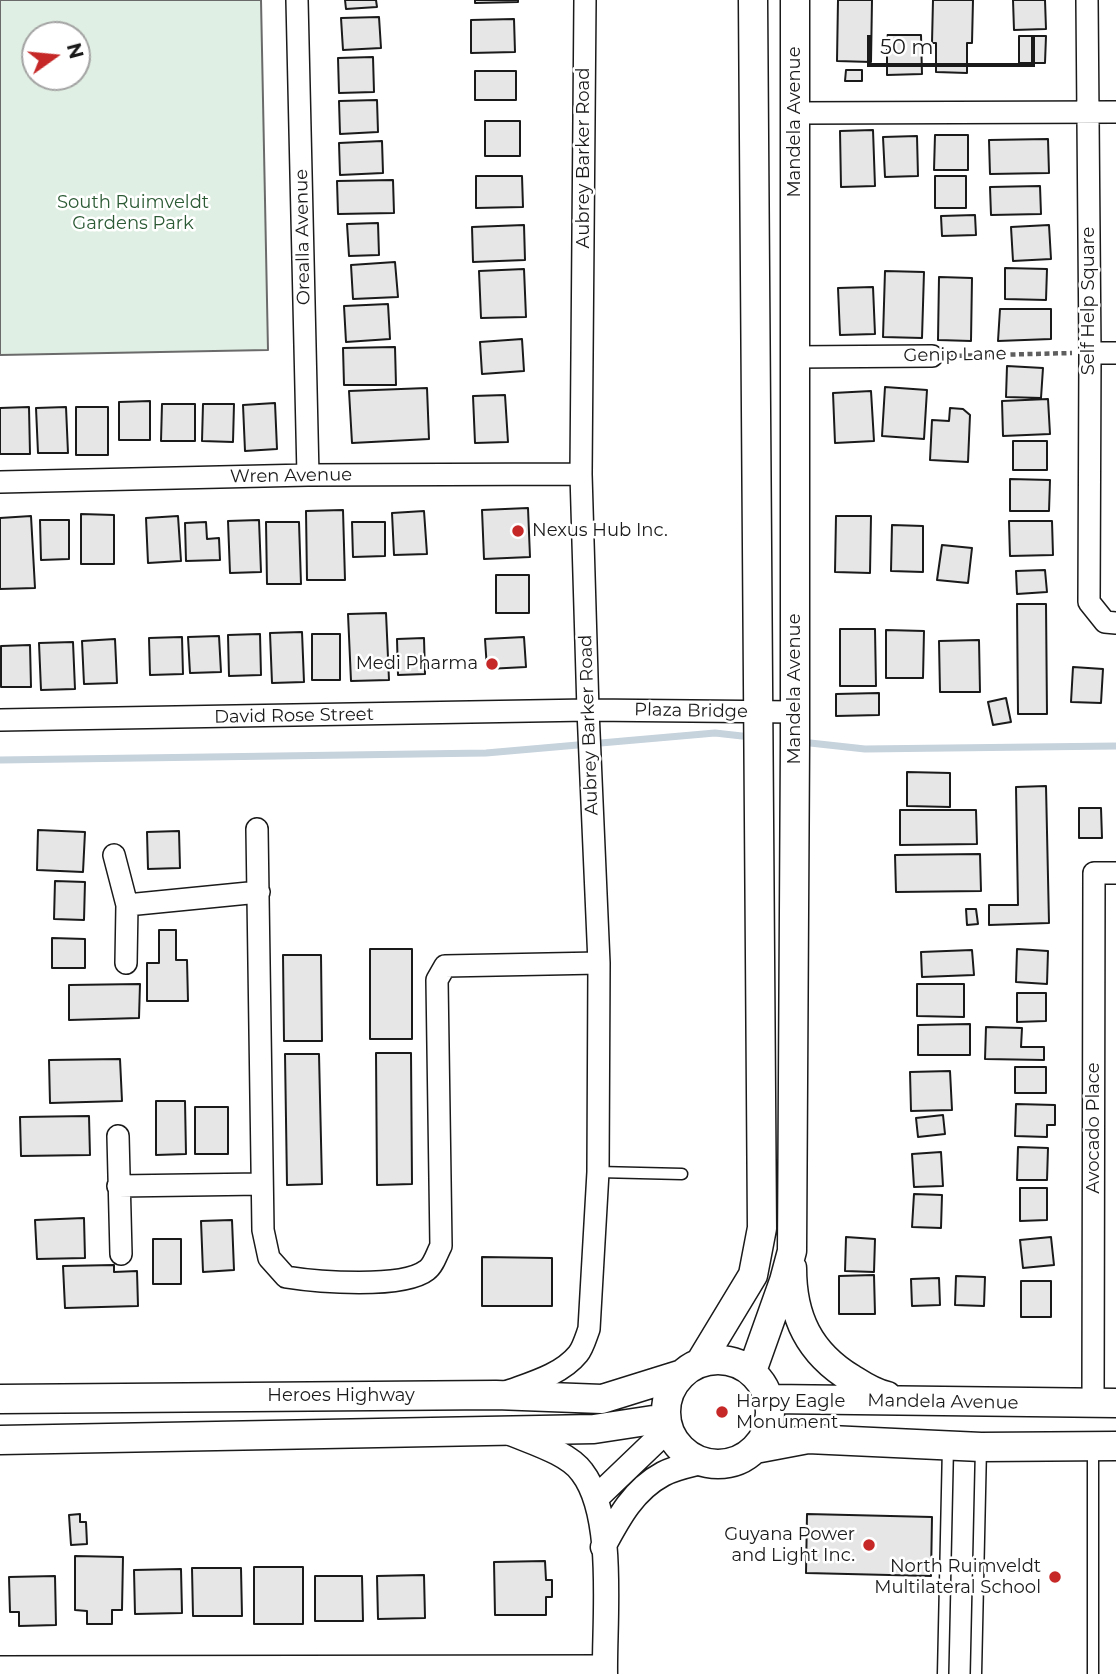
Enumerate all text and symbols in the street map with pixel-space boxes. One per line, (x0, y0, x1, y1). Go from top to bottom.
north arrow (21, 21, 91, 91)
scale bar (871, 21, 1039, 65)
text: 50 m (880, 34, 934, 59)
text: N (62, 41, 88, 61)
street label: Mandela Avenue (784, 46, 806, 198)
street label: Aubrey Barker Road (573, 68, 595, 248)
street label: Orealla Avenue (291, 169, 315, 305)
park label: South Ruimveldt Gardens Park (57, 192, 209, 234)
street label: Self Help Square (1078, 227, 1100, 375)
street label: Genip Lane (903, 343, 1007, 367)
street label: Wren Avenue (230, 464, 352, 488)
place label: Nexus Hub Inc. (532, 520, 668, 542)
marker: Nexus Hub Inc. (510, 523, 526, 539)
street label: Mandela Avenue (784, 613, 806, 765)
street label: Aubrey Barker Road (575, 634, 603, 816)
place label: Medi Pharma (356, 653, 478, 675)
marker: Medi Pharma (484, 656, 500, 672)
street label: Plaza Bridge (634, 699, 748, 723)
street label: David Rose Street (214, 704, 374, 728)
street label: Avocado Place (1083, 1062, 1105, 1194)
street label: Heroes Highway (267, 1385, 415, 1407)
street label: Mandela Avenue (867, 1390, 1019, 1414)
place label: Harpy Eagle Monument (736, 1391, 845, 1434)
marker: Harpy Eagle Monument (714, 1404, 730, 1420)
place label: Guyana Power and Light Inc. (724, 1524, 855, 1566)
marker: Guyana Power and Light Inc. (861, 1537, 877, 1553)
place label: North Ruimveldt Multilateral School (874, 1556, 1041, 1598)
marker: North Ruimveldt Multilateral School (1047, 1569, 1063, 1585)

